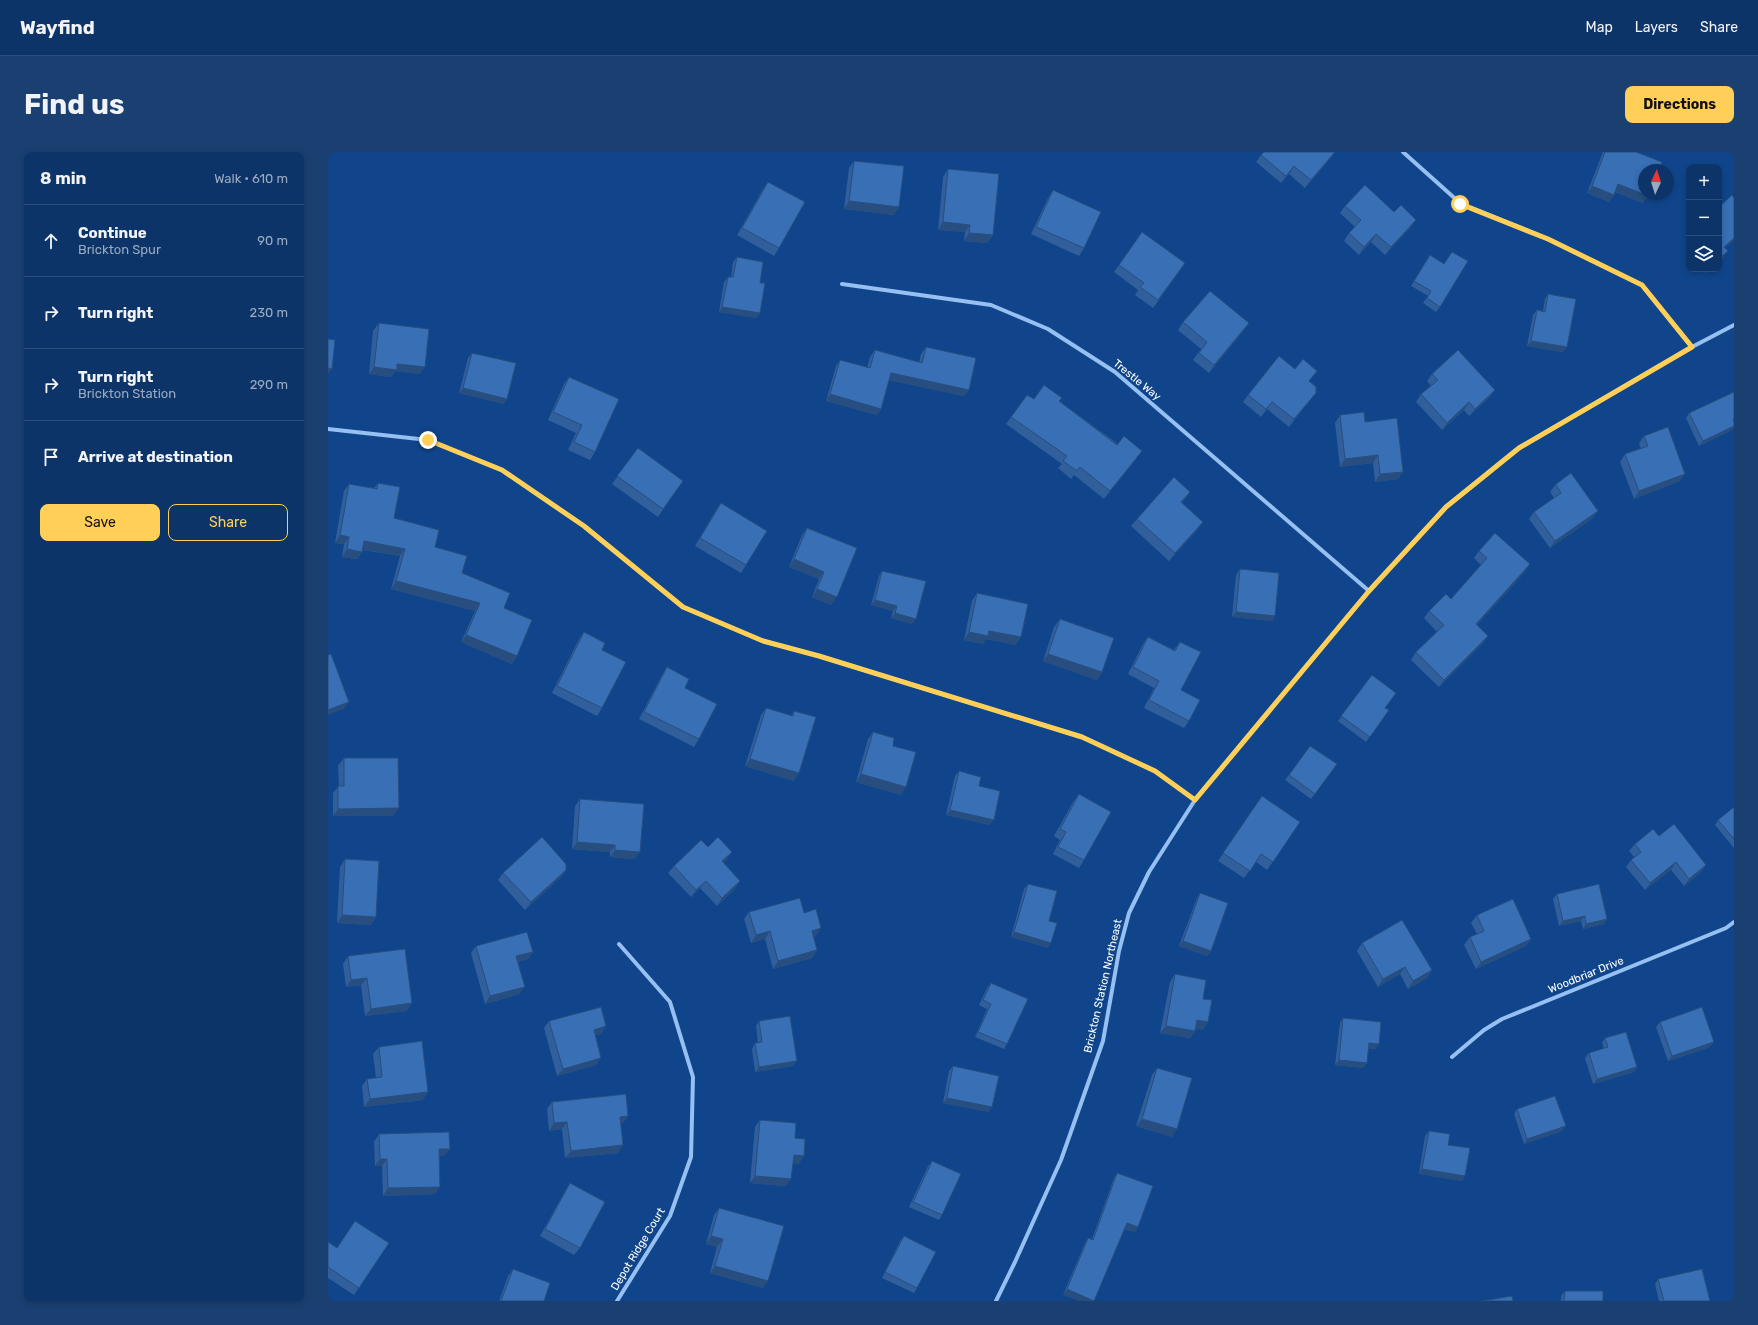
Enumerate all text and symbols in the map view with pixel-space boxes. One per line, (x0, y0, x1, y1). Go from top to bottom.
text: Wayfind (20, 16, 95, 39)
text: Map (1586, 19, 1613, 36)
text: Layers (1635, 19, 1678, 36)
text: Share (1700, 19, 1738, 36)
button: Directions (1625, 86, 1734, 123)
text: Find us (24, 88, 124, 121)
north arrow (1638, 164, 1674, 200)
map controls (1686, 164, 1722, 272)
button: + (1686, 164, 1722, 200)
text: 8 min (40, 168, 87, 188)
text: Walk · 610 m (214, 171, 288, 186)
route start (1451, 195, 1469, 213)
button: − (1686, 200, 1722, 236)
text: Continue (78, 224, 147, 242)
icon: ahead (40, 230, 62, 252)
text: 90 m (257, 233, 288, 248)
button: layers (1686, 236, 1722, 272)
text: Brickton Spur (78, 242, 161, 257)
icon: right (40, 302, 62, 324)
text: Turn right (78, 304, 153, 322)
text: 230 m (250, 305, 288, 320)
street label: Trestle Way (1111, 357, 1163, 403)
text: Turn right (78, 368, 153, 386)
icon: right (40, 374, 62, 396)
text: 290 m (250, 377, 288, 392)
text: Brickton Station (78, 386, 176, 401)
route end (419, 431, 437, 449)
icon: arrive (40, 446, 62, 468)
text: Arrive at destination (78, 448, 233, 466)
button: Save (40, 504, 160, 541)
button: Share (168, 504, 288, 541)
street label: Brickton Station Northeast (1081, 917, 1125, 1054)
street label: Woodbriar Drive (1546, 954, 1626, 996)
street label: Depot Ridge Court (608, 1205, 668, 1293)

